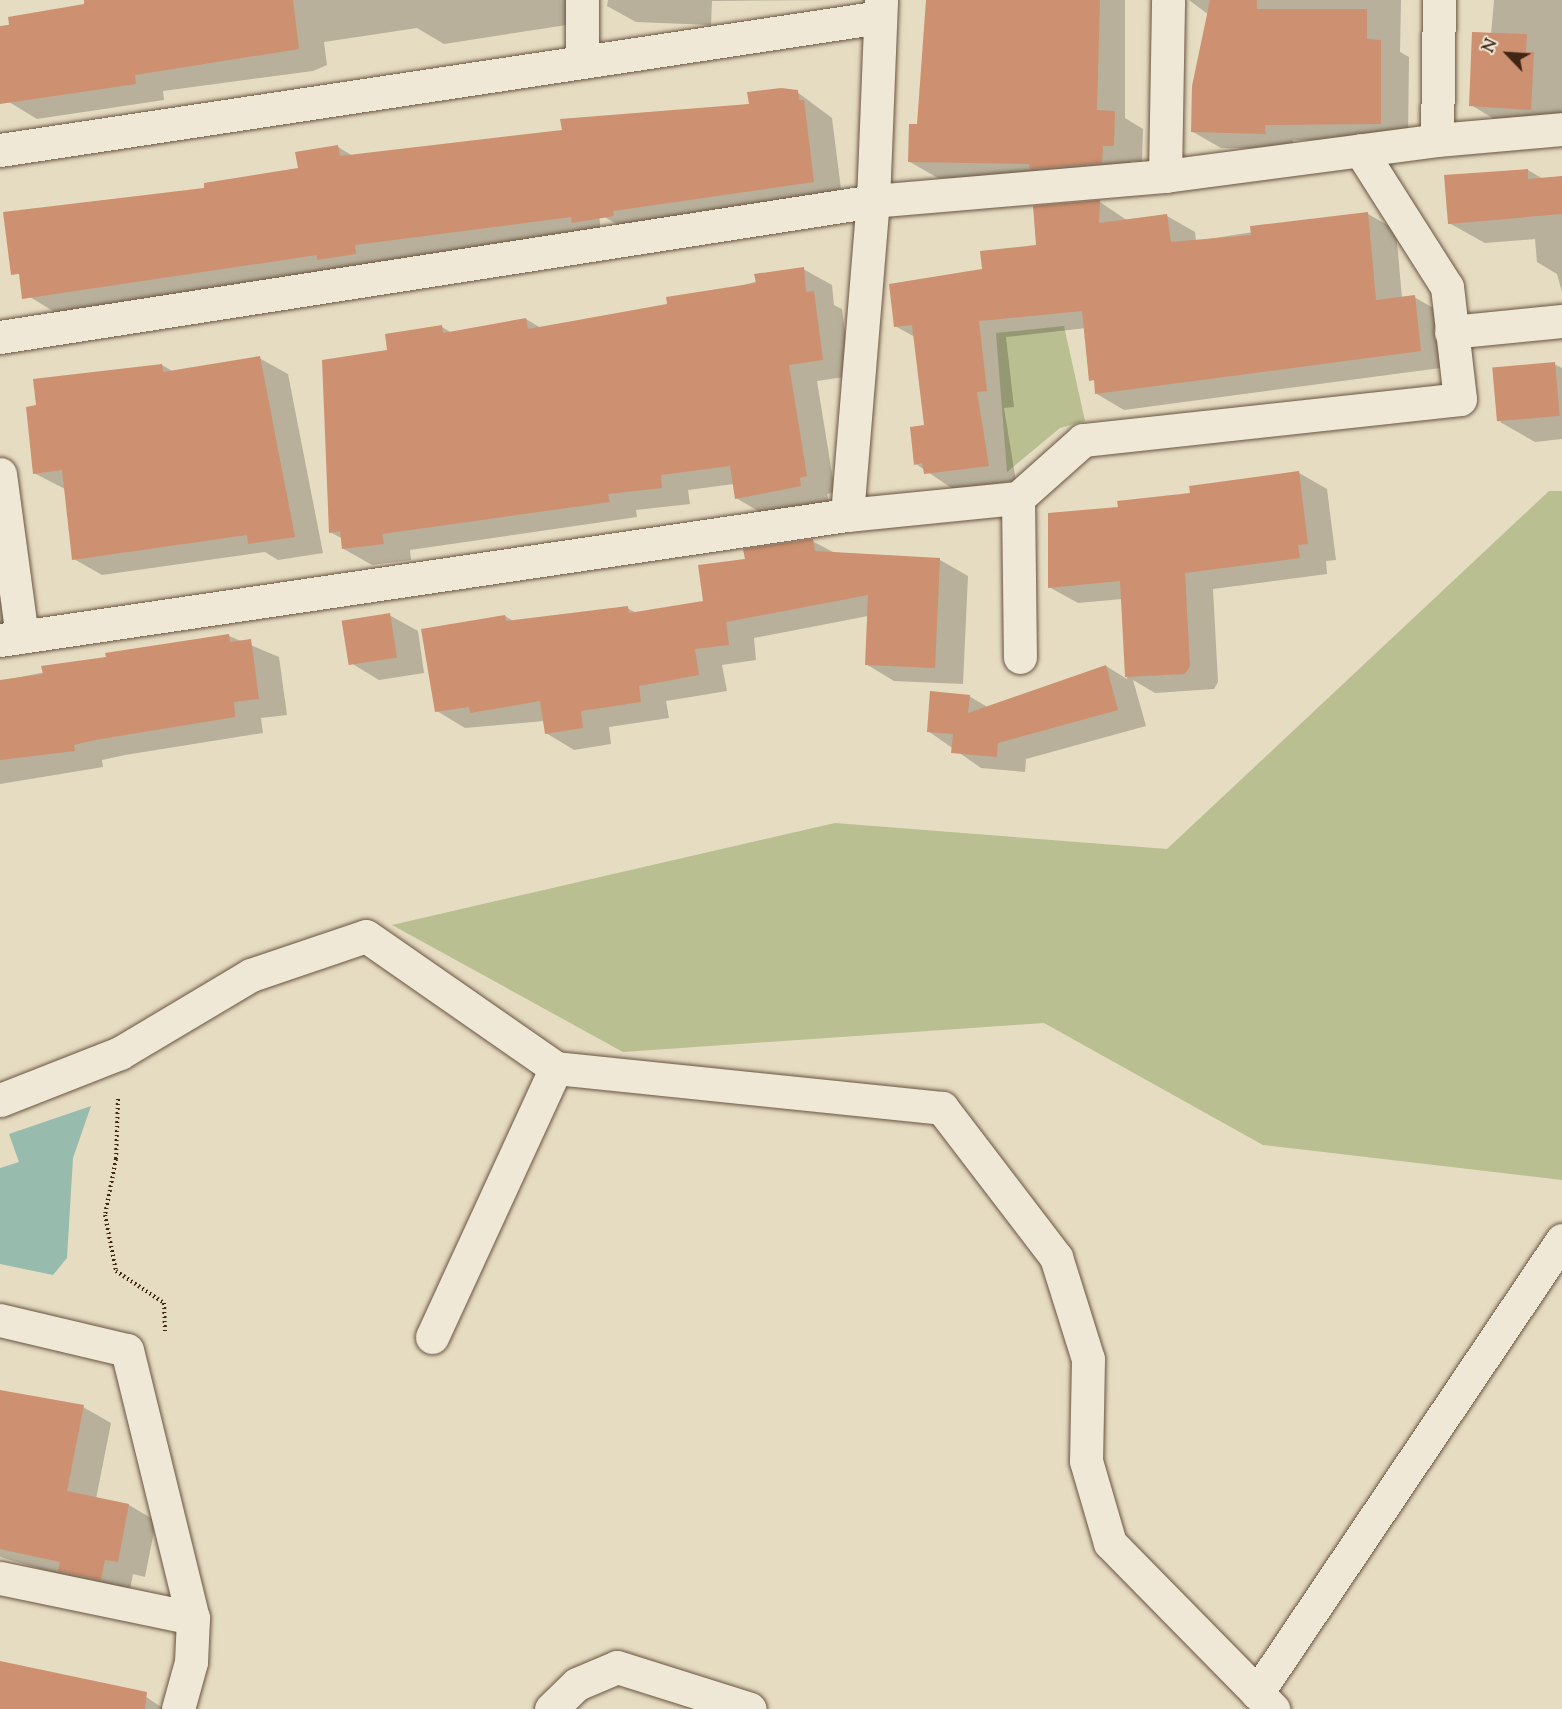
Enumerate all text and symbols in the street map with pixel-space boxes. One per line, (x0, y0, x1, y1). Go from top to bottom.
north arrow (1478, 24, 1538, 84)
text: N (1478, 36, 1504, 57)

